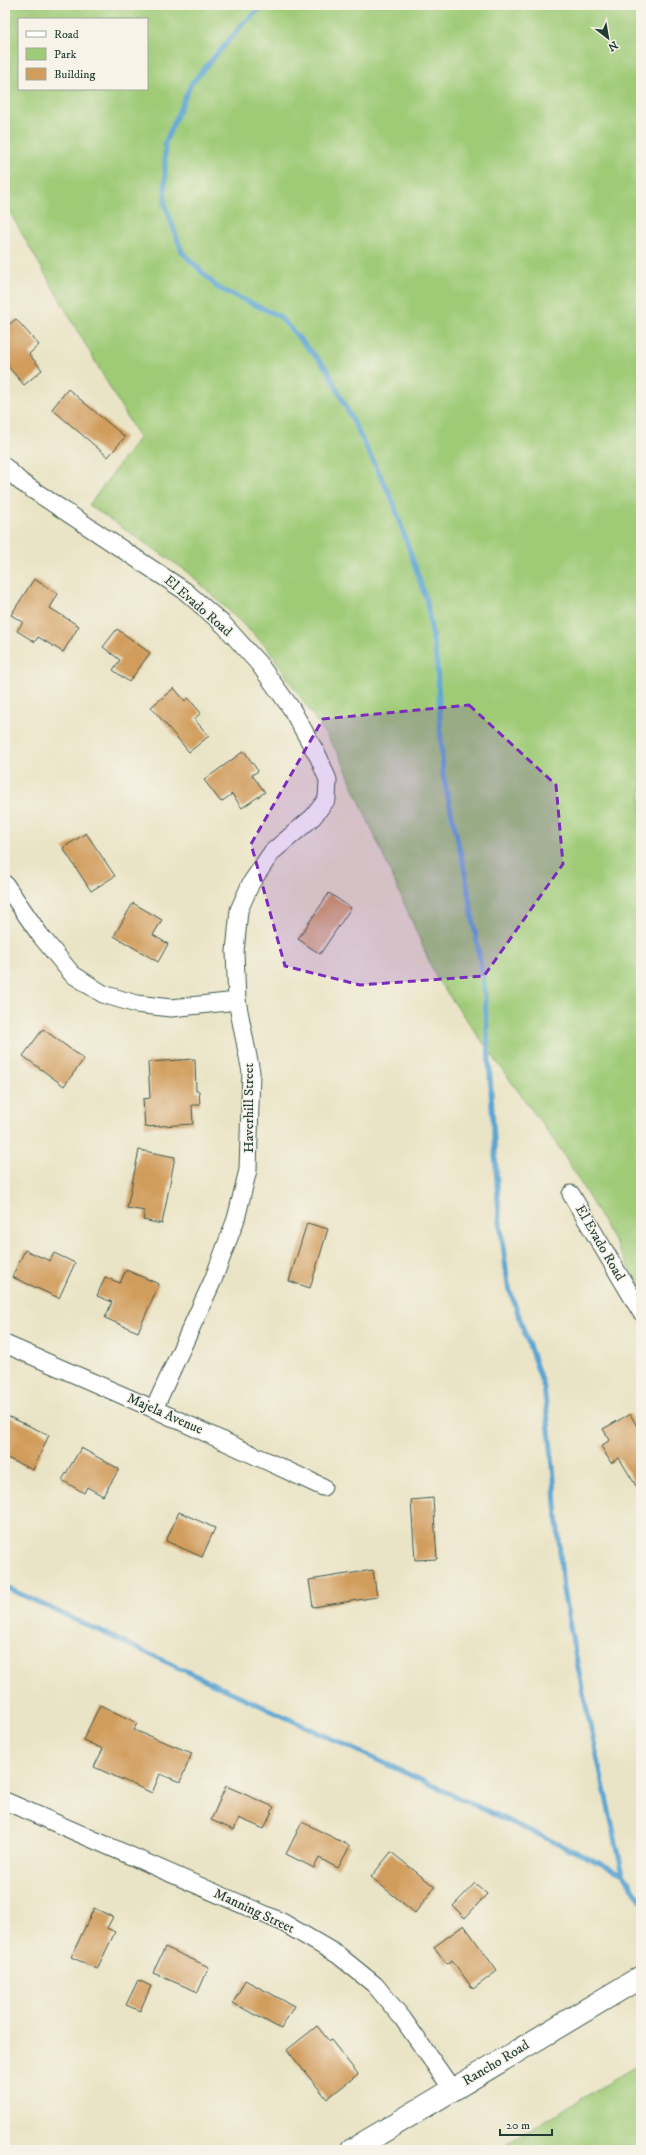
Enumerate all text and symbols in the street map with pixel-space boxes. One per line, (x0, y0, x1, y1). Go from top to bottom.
legend (18, 18, 148, 90)
north arrow (588, 18, 628, 58)
text: Road (54, 27, 79, 42)
text: N (605, 37, 620, 54)
text: Park (54, 47, 76, 62)
text: Building (54, 67, 95, 82)
street label: El Evado Road (160, 571, 236, 641)
street label: Haverhill Street (240, 1062, 258, 1153)
street label: El Evado Road (571, 1202, 629, 1284)
street label: Majela Avenue (124, 1389, 206, 1439)
street label: Manning Street (211, 1884, 298, 1938)
street label: Rancho Road (459, 2036, 533, 2090)
scale bar (500, 2111, 552, 2137)
text: 20 m (506, 2118, 530, 2133)

